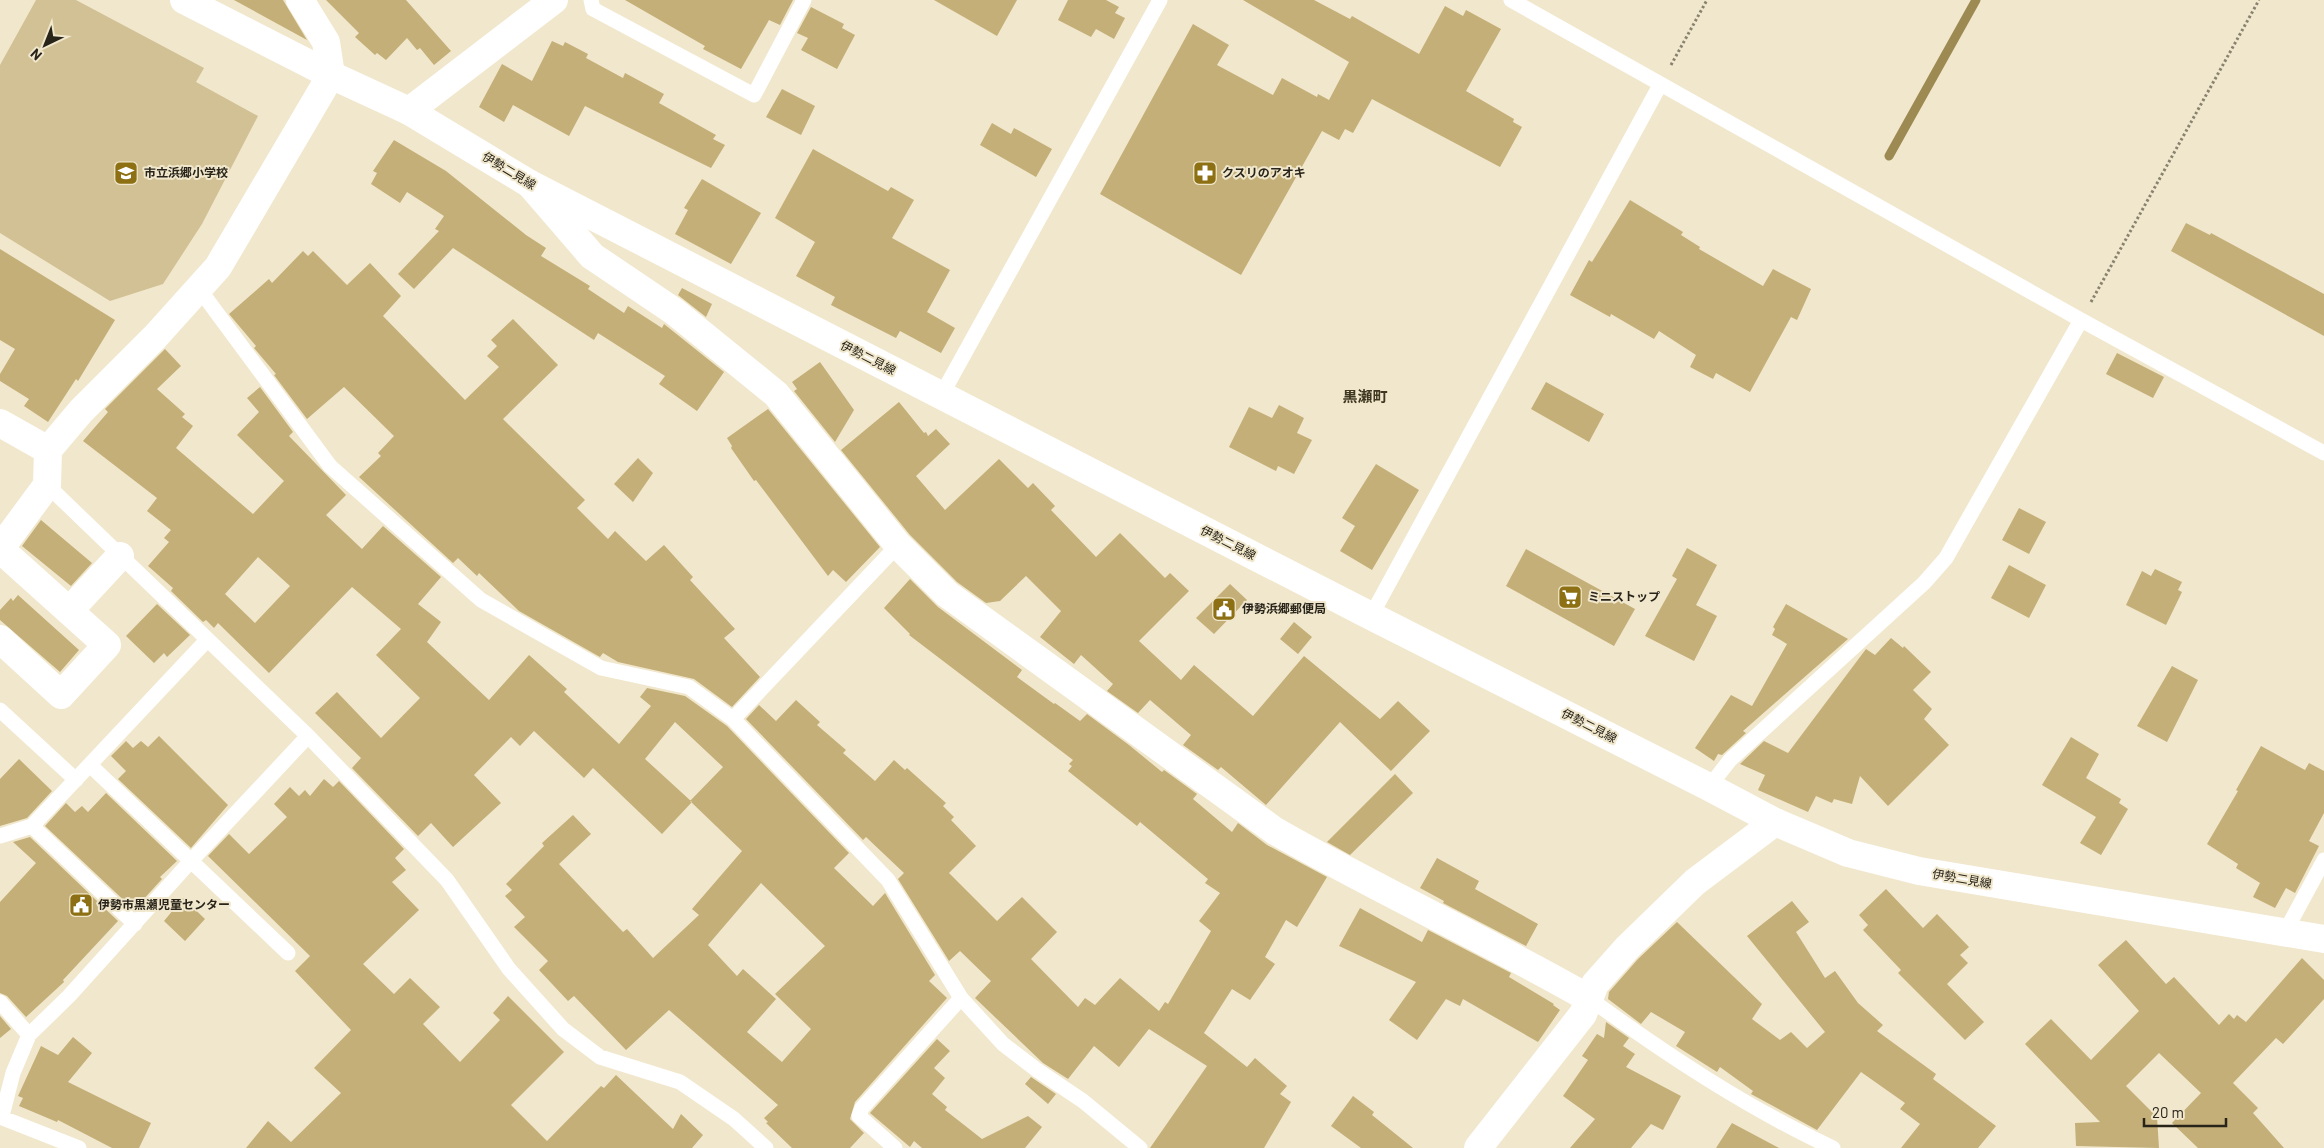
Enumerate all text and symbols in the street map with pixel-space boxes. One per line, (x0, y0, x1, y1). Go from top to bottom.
north arrow (20, 20, 70, 70)
text: N (27, 45, 45, 64)
street label: 伊勢二見線 (480, 149, 539, 192)
school or university icon: 市立浜郷小学校 (113, 160, 139, 186)
pharmacy icon: クスリのアオキ (1192, 160, 1218, 186)
place label: 市立浜郷小学校 (144, 165, 228, 179)
place label: クスリのアオキ (1222, 165, 1306, 179)
street label: 伊勢二見線 (839, 337, 898, 377)
district label: 黒瀬町 (1342, 387, 1388, 405)
street label: 伊勢二見線 (1199, 522, 1258, 562)
supermarket icon: ミニストップ (1557, 584, 1583, 610)
place label: ミニストップ (1588, 589, 1660, 603)
public building icon: 伊勢浜郷郵便局 (1211, 596, 1237, 622)
place label: 伊勢浜郷郵便局 (1242, 601, 1326, 615)
street label: 伊勢二見線 (1560, 705, 1619, 745)
street label: 伊勢二見線 (1931, 866, 1993, 890)
public building icon: 伊勢市黒瀬児童センター (68, 892, 94, 918)
place label: 伊勢市黒瀬児童センター (98, 897, 230, 911)
scale bar (2144, 1096, 2226, 1128)
text: 20 m (2152, 1103, 2184, 1121)

